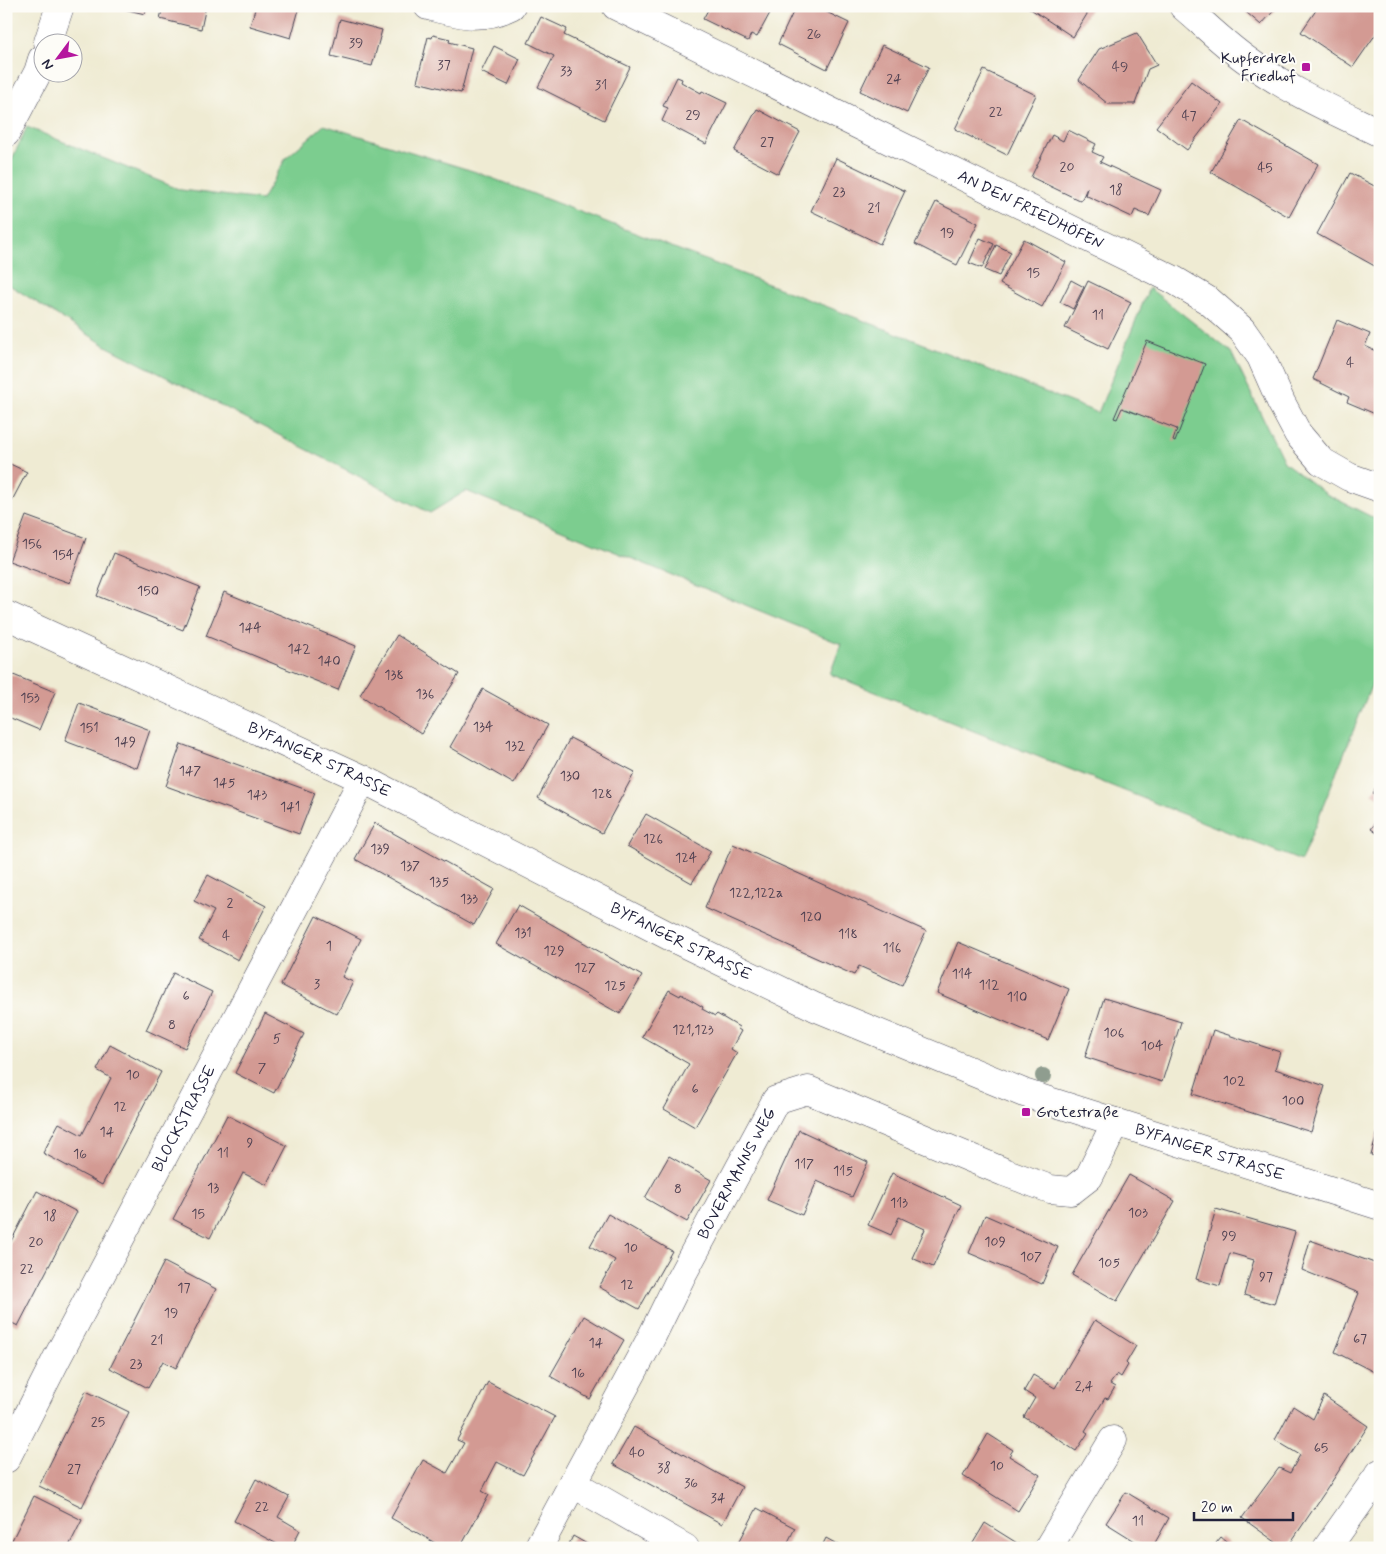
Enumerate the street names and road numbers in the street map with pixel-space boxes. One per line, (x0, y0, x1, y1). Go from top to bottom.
street label: AN DEN FRIEDHÖFEN (954, 165, 1107, 254)
street label: BYFANGER STRASSE (244, 717, 394, 802)
street label: BYFANGER STRASSE (607, 897, 755, 985)
street label: BLOCKSTRASSE (147, 1061, 220, 1176)
street label: BOVERMANNS WEG (693, 1104, 780, 1243)
street label: BYFANGER STRASSE (1132, 1118, 1287, 1185)

